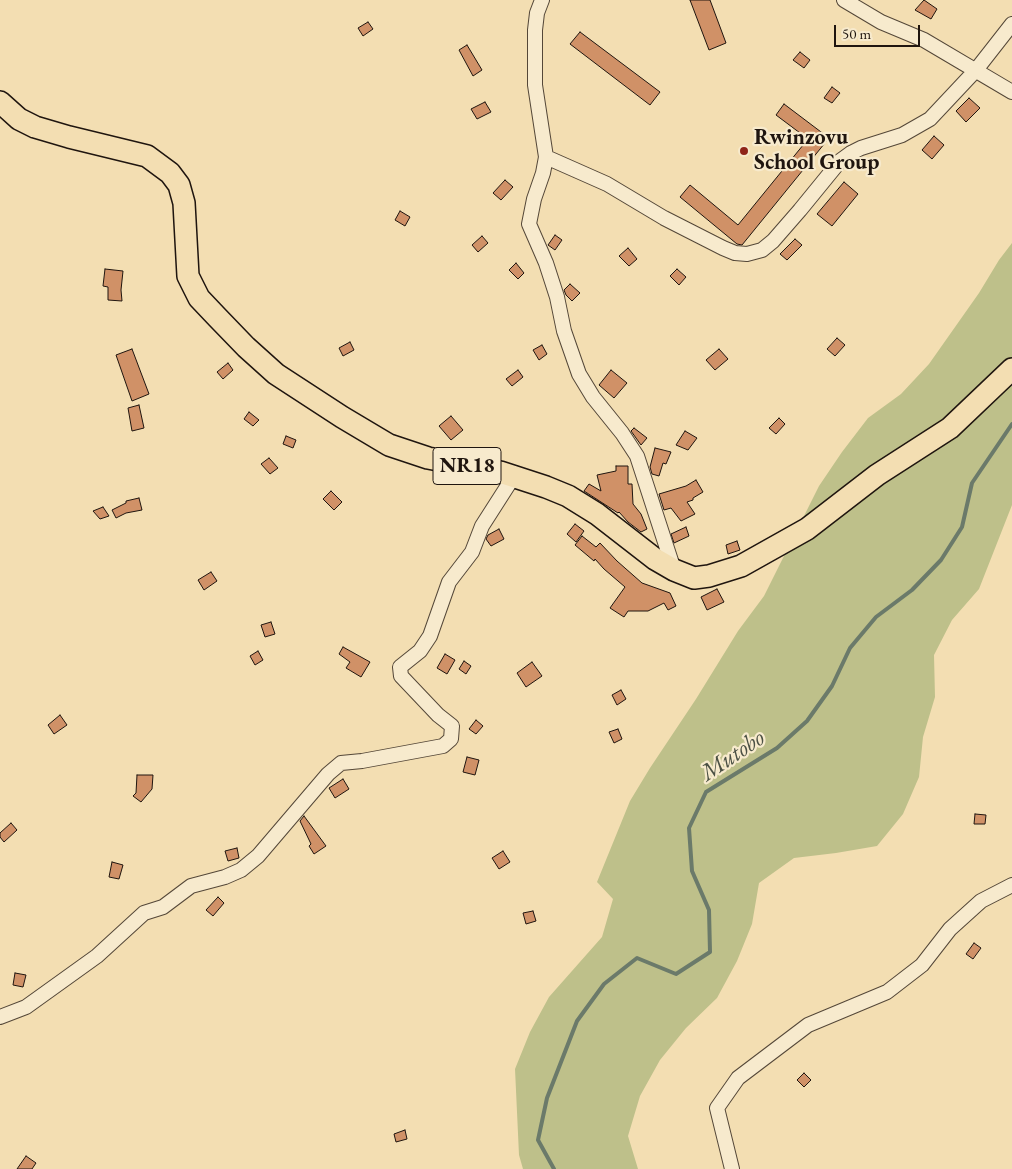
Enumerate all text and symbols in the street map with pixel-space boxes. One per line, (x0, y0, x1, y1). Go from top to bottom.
scale bar (837, 15, 923, 47)
text: 50 m (842, 24, 871, 43)
place label: Rwinzovu School Group (754, 125, 879, 176)
marker: Rwinzovu School Group (738, 145, 750, 157)
road number: NR18 (433, 448, 501, 484)
water label: Mutobo (695, 724, 771, 788)

